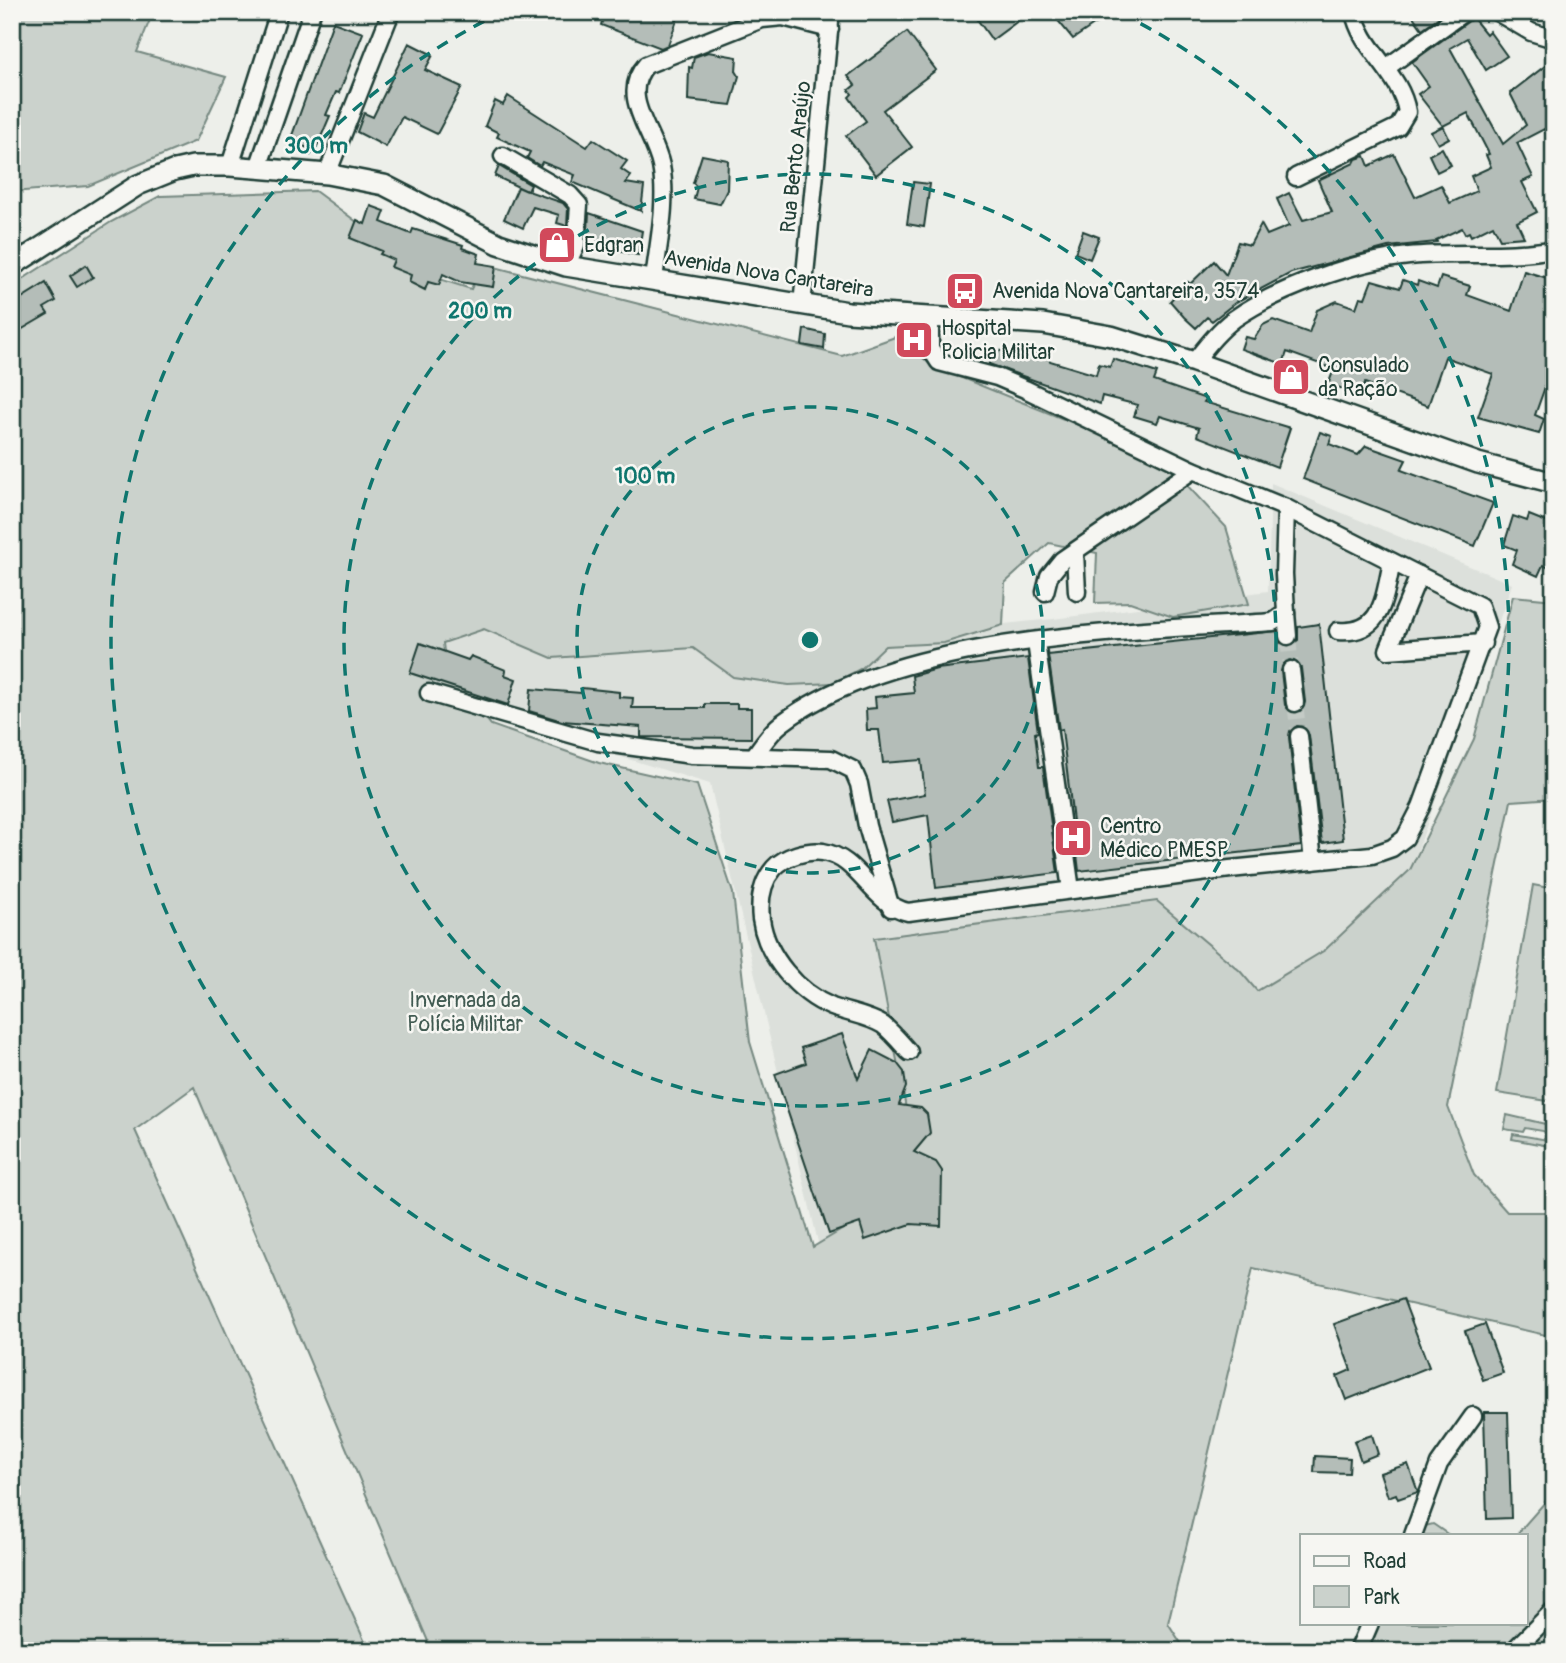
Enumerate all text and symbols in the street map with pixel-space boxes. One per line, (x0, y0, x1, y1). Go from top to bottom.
street label: Rua Bento Araújo (775, 80, 817, 234)
text: 300 m (284, 133, 348, 160)
shop icon: Edgran (536, 224, 578, 266)
place label: Edgran (584, 232, 644, 259)
street label: Avenida Nova Cantareira (662, 244, 876, 304)
bus stop icon: Avenida Nova Cantareira, 3574 (944, 270, 986, 312)
place label: Avenida Nova Cantareira, 3574 (992, 278, 1260, 305)
text: 200 m (448, 298, 512, 325)
place label: Hospital Policia Militar (941, 315, 1055, 366)
hospital icon: Hospital Policia Militar (893, 319, 935, 361)
place label: Consulado da Ração (1318, 352, 1409, 403)
shop icon: Consulado da Ração (1270, 356, 1312, 398)
text: 100 m (615, 463, 675, 490)
centre of rings (798, 628, 822, 652)
place label: Centro Médico PMESP (1100, 813, 1228, 864)
hospital icon: Centro Médico PMESP (1052, 817, 1094, 859)
park label: Invernada da Polícia Militar (407, 987, 523, 1038)
legend (1300, 1534, 1528, 1624)
text: Road (1363, 1548, 1407, 1575)
text: Park (1363, 1584, 1400, 1611)

